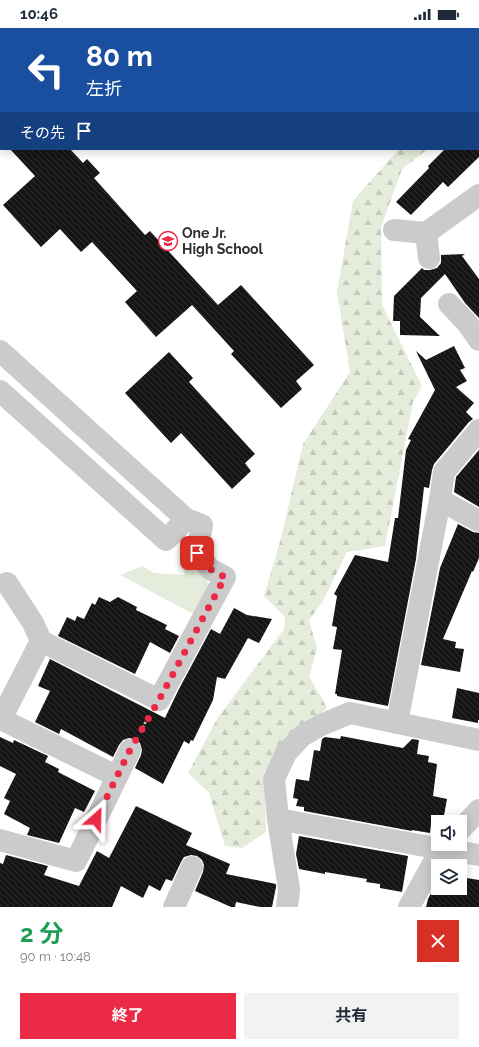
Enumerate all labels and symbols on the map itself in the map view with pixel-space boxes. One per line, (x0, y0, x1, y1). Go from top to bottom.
place label: One Jr. High School (182, 225, 264, 257)
school or university icon: One Jr. High School (157, 230, 179, 252)
pin (180, 536, 214, 570)
position arrow (75, 798, 117, 840)

